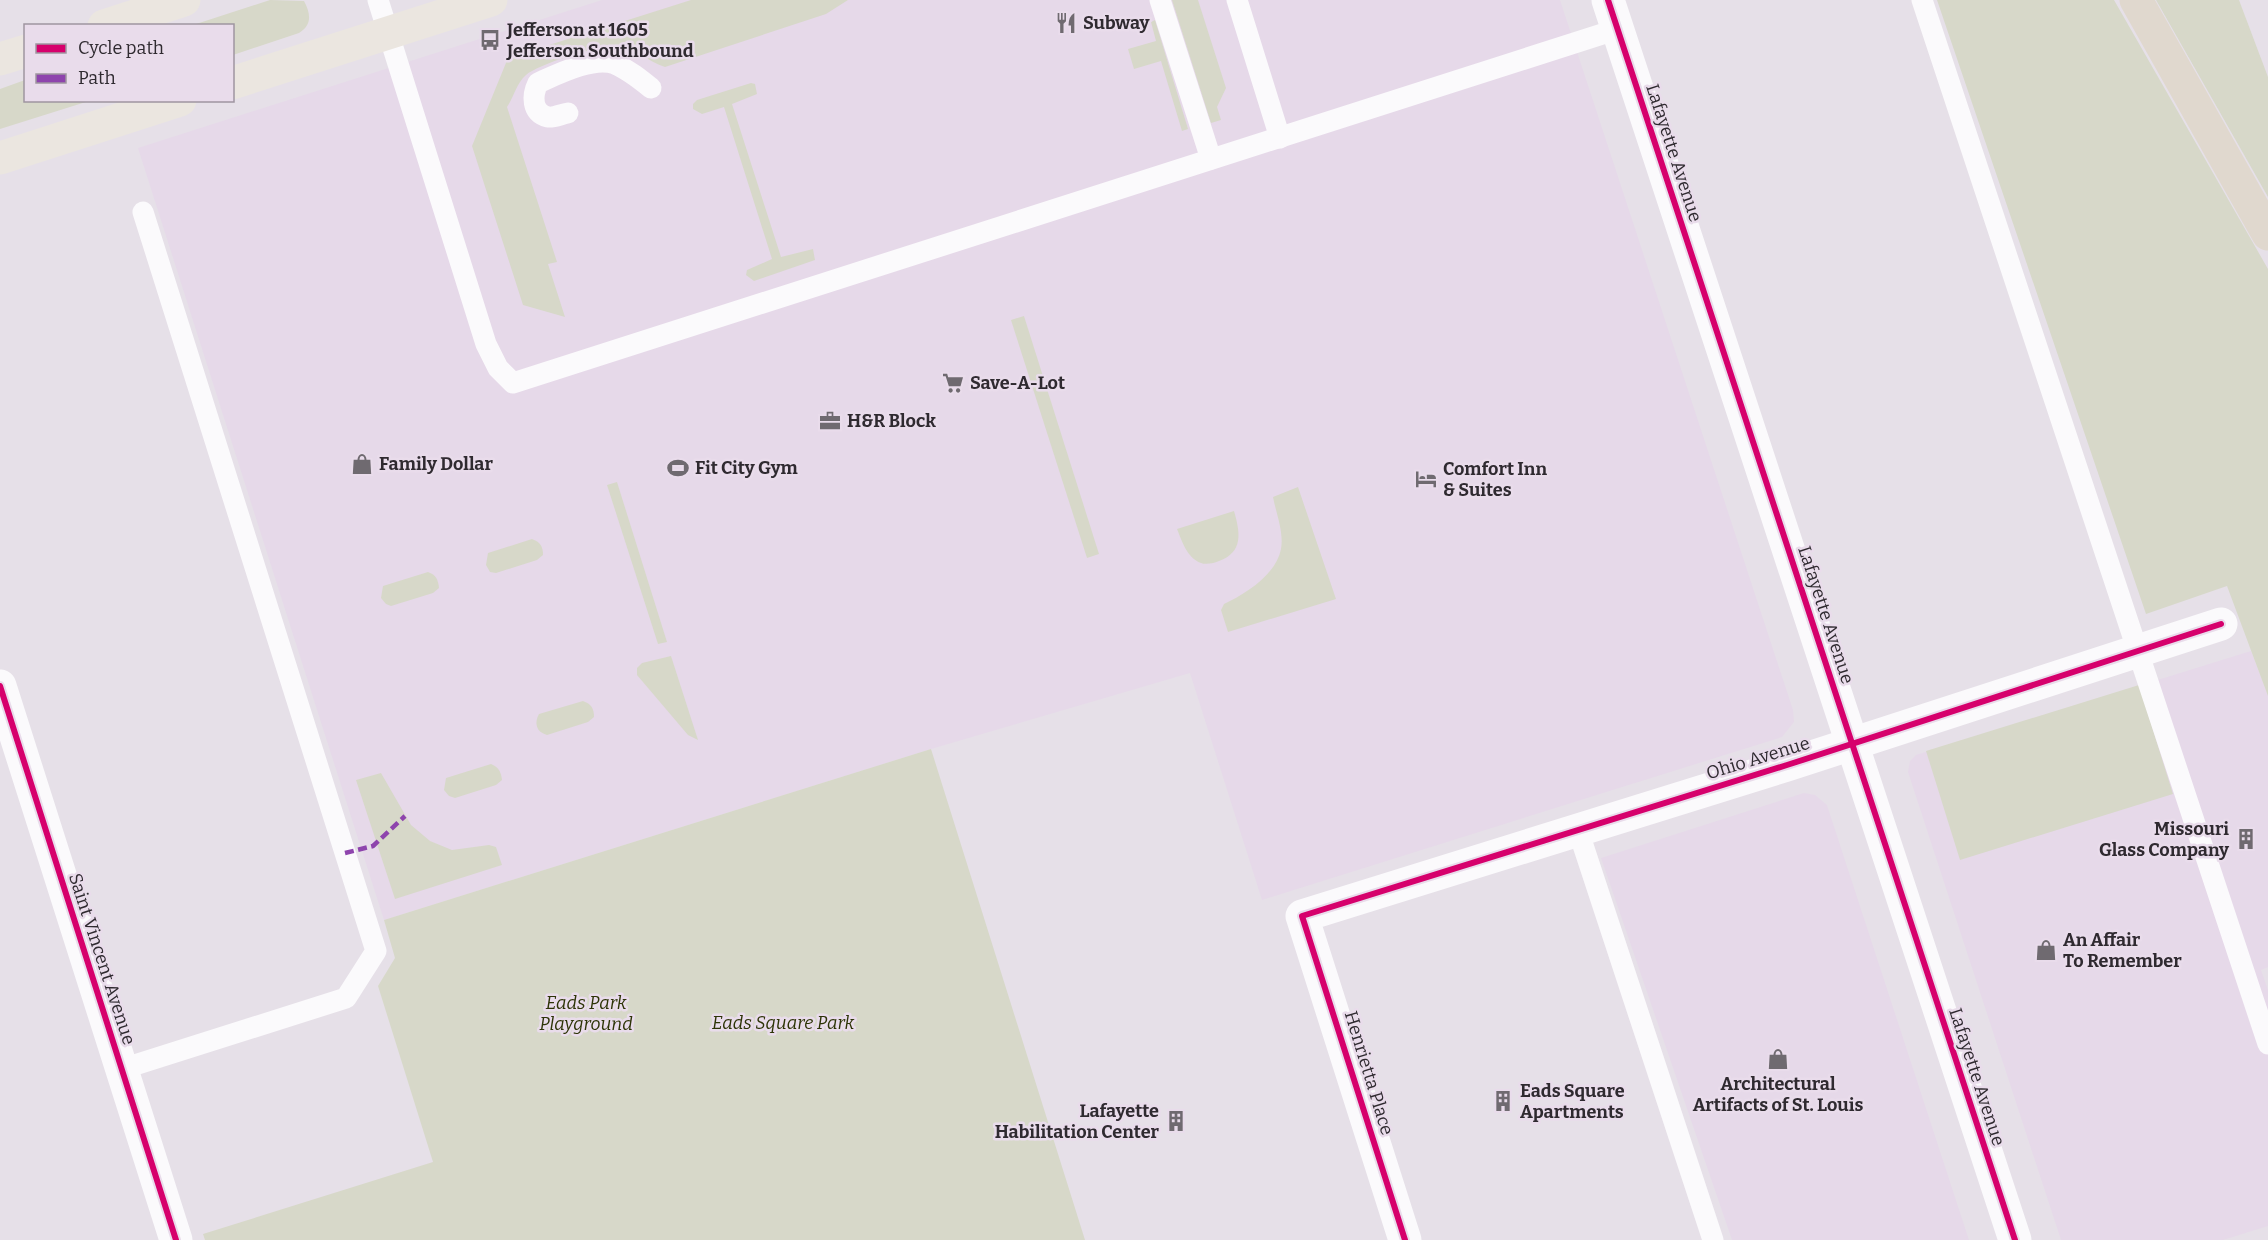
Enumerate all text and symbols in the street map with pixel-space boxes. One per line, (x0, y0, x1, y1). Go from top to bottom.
restaurant icon: Subway (1054, 11, 1078, 35)
place label: Subway (1083, 12, 1151, 34)
place label: Jefferson at 1605 Jefferson Southbound (506, 19, 694, 62)
legend (24, 24, 234, 102)
bus stop icon: Jefferson at 1605 Jefferson Southbound (478, 28, 502, 52)
text: Cycle path (78, 37, 164, 59)
text: Path (78, 67, 116, 89)
street label: Lafayette Avenue (1641, 81, 1707, 225)
supermarket icon: Save-A-Lot (941, 371, 965, 395)
place label: Save-A-Lot (970, 372, 1065, 394)
office icon: H&R Block (818, 409, 842, 433)
place label: H&R Block (847, 410, 936, 432)
shop icon: Family Dollar (350, 452, 374, 476)
place label: Family Dollar (379, 453, 493, 475)
sports icon: Fit City Gym (666, 456, 690, 480)
place label: Fit City Gym (695, 457, 798, 479)
place label: Comfort Inn & Suites (1443, 458, 1547, 501)
hotel icon: Comfort Inn & Suites (1414, 467, 1438, 491)
street label: Lafayette Avenue (1793, 543, 1859, 687)
street label: Ohio Avenue (1704, 732, 1812, 784)
place label: Missouri Glass Company (2099, 818, 2230, 861)
building icon: Missouri Glass Company (2234, 827, 2258, 851)
street label: Saint Vincent Avenue (64, 870, 140, 1048)
place label: An Affair To Remember (2063, 929, 2182, 972)
shop icon: An Affair To Remember (2034, 938, 2058, 962)
park label: Eads Park Playground (539, 992, 633, 1035)
street label: Lafayette Avenue (1944, 1005, 2010, 1149)
street label: Henrietta Place (1340, 1008, 1398, 1138)
park label: Eads Square Park (712, 1012, 855, 1034)
shop icon: Architectural Artifacts of St. Louis (1766, 1047, 1790, 1071)
place label: Architectural Artifacts of St. Louis (1693, 1073, 1863, 1116)
place label: Eads Square Apartments (1520, 1080, 1625, 1123)
building icon: Eads Square Apartments (1491, 1089, 1515, 1113)
place label: Lafayette Habilitation Center (995, 1100, 1160, 1143)
building icon: Lafayette Habilitation Center (1164, 1109, 1188, 1133)

